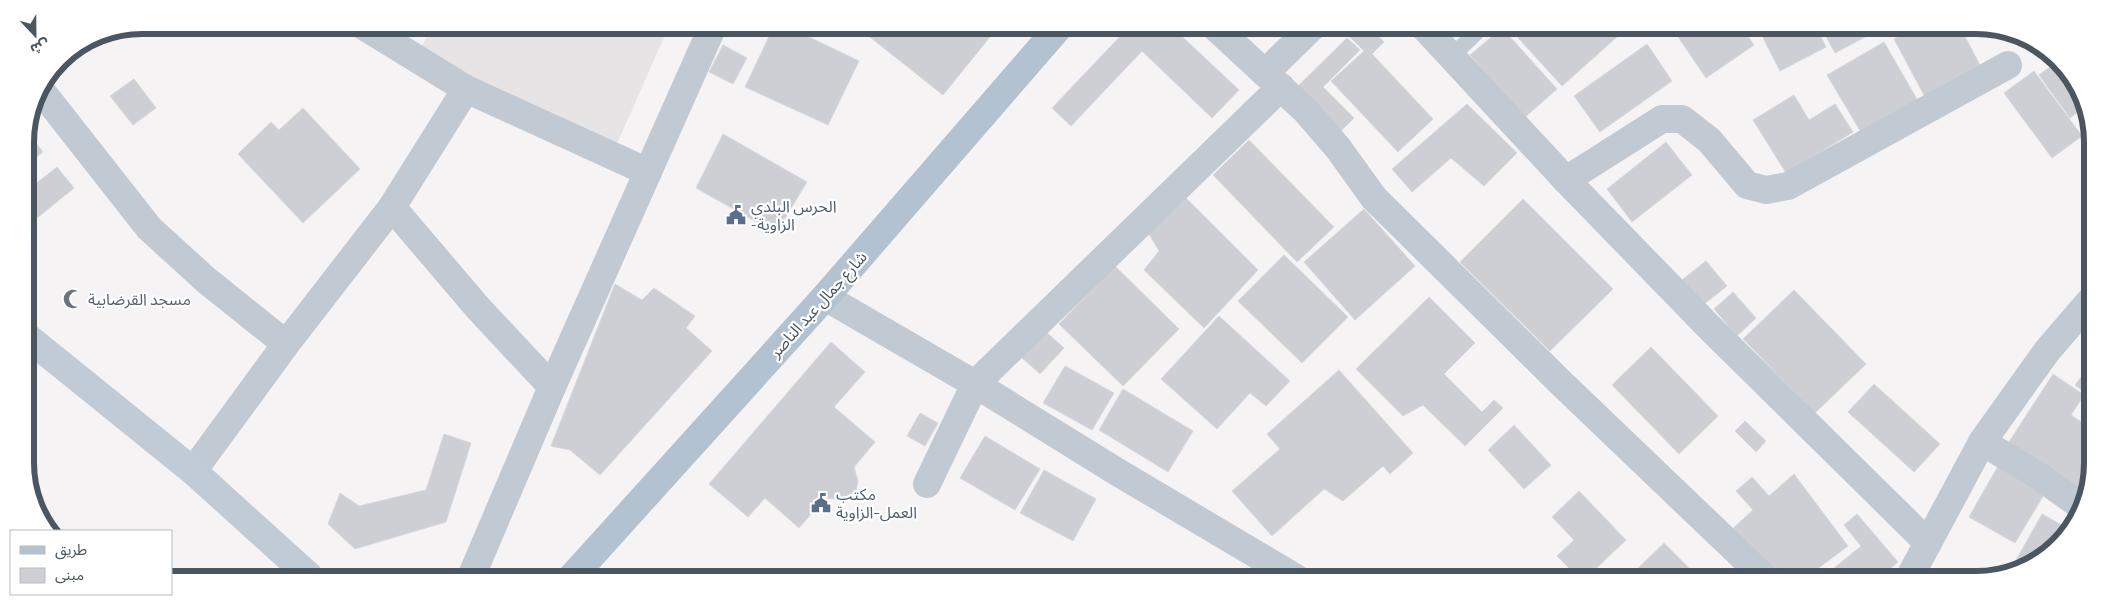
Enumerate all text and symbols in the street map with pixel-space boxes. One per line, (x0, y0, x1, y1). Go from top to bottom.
north arrow (10, 10, 60, 60)
text: ش (28, 36, 52, 59)
place label: الحرس البلدي -الزاوية (751, 196, 837, 234)
public building icon: الحرس البلدي -الزاوية (725, 204, 747, 226)
street label: شارع جمال عبد الناصر (764, 247, 873, 364)
mosque icon: مسجد القرضابية (62, 288, 84, 310)
place label: مسجد القرضابية (88, 289, 191, 309)
place label: مكتب العمل-الزاوية (836, 484, 917, 522)
public building icon: مكتب العمل-الزاوية (810, 492, 832, 514)
legend (10, 530, 172, 595)
text: طريق (55, 540, 87, 560)
text: مبنى (55, 565, 84, 584)

